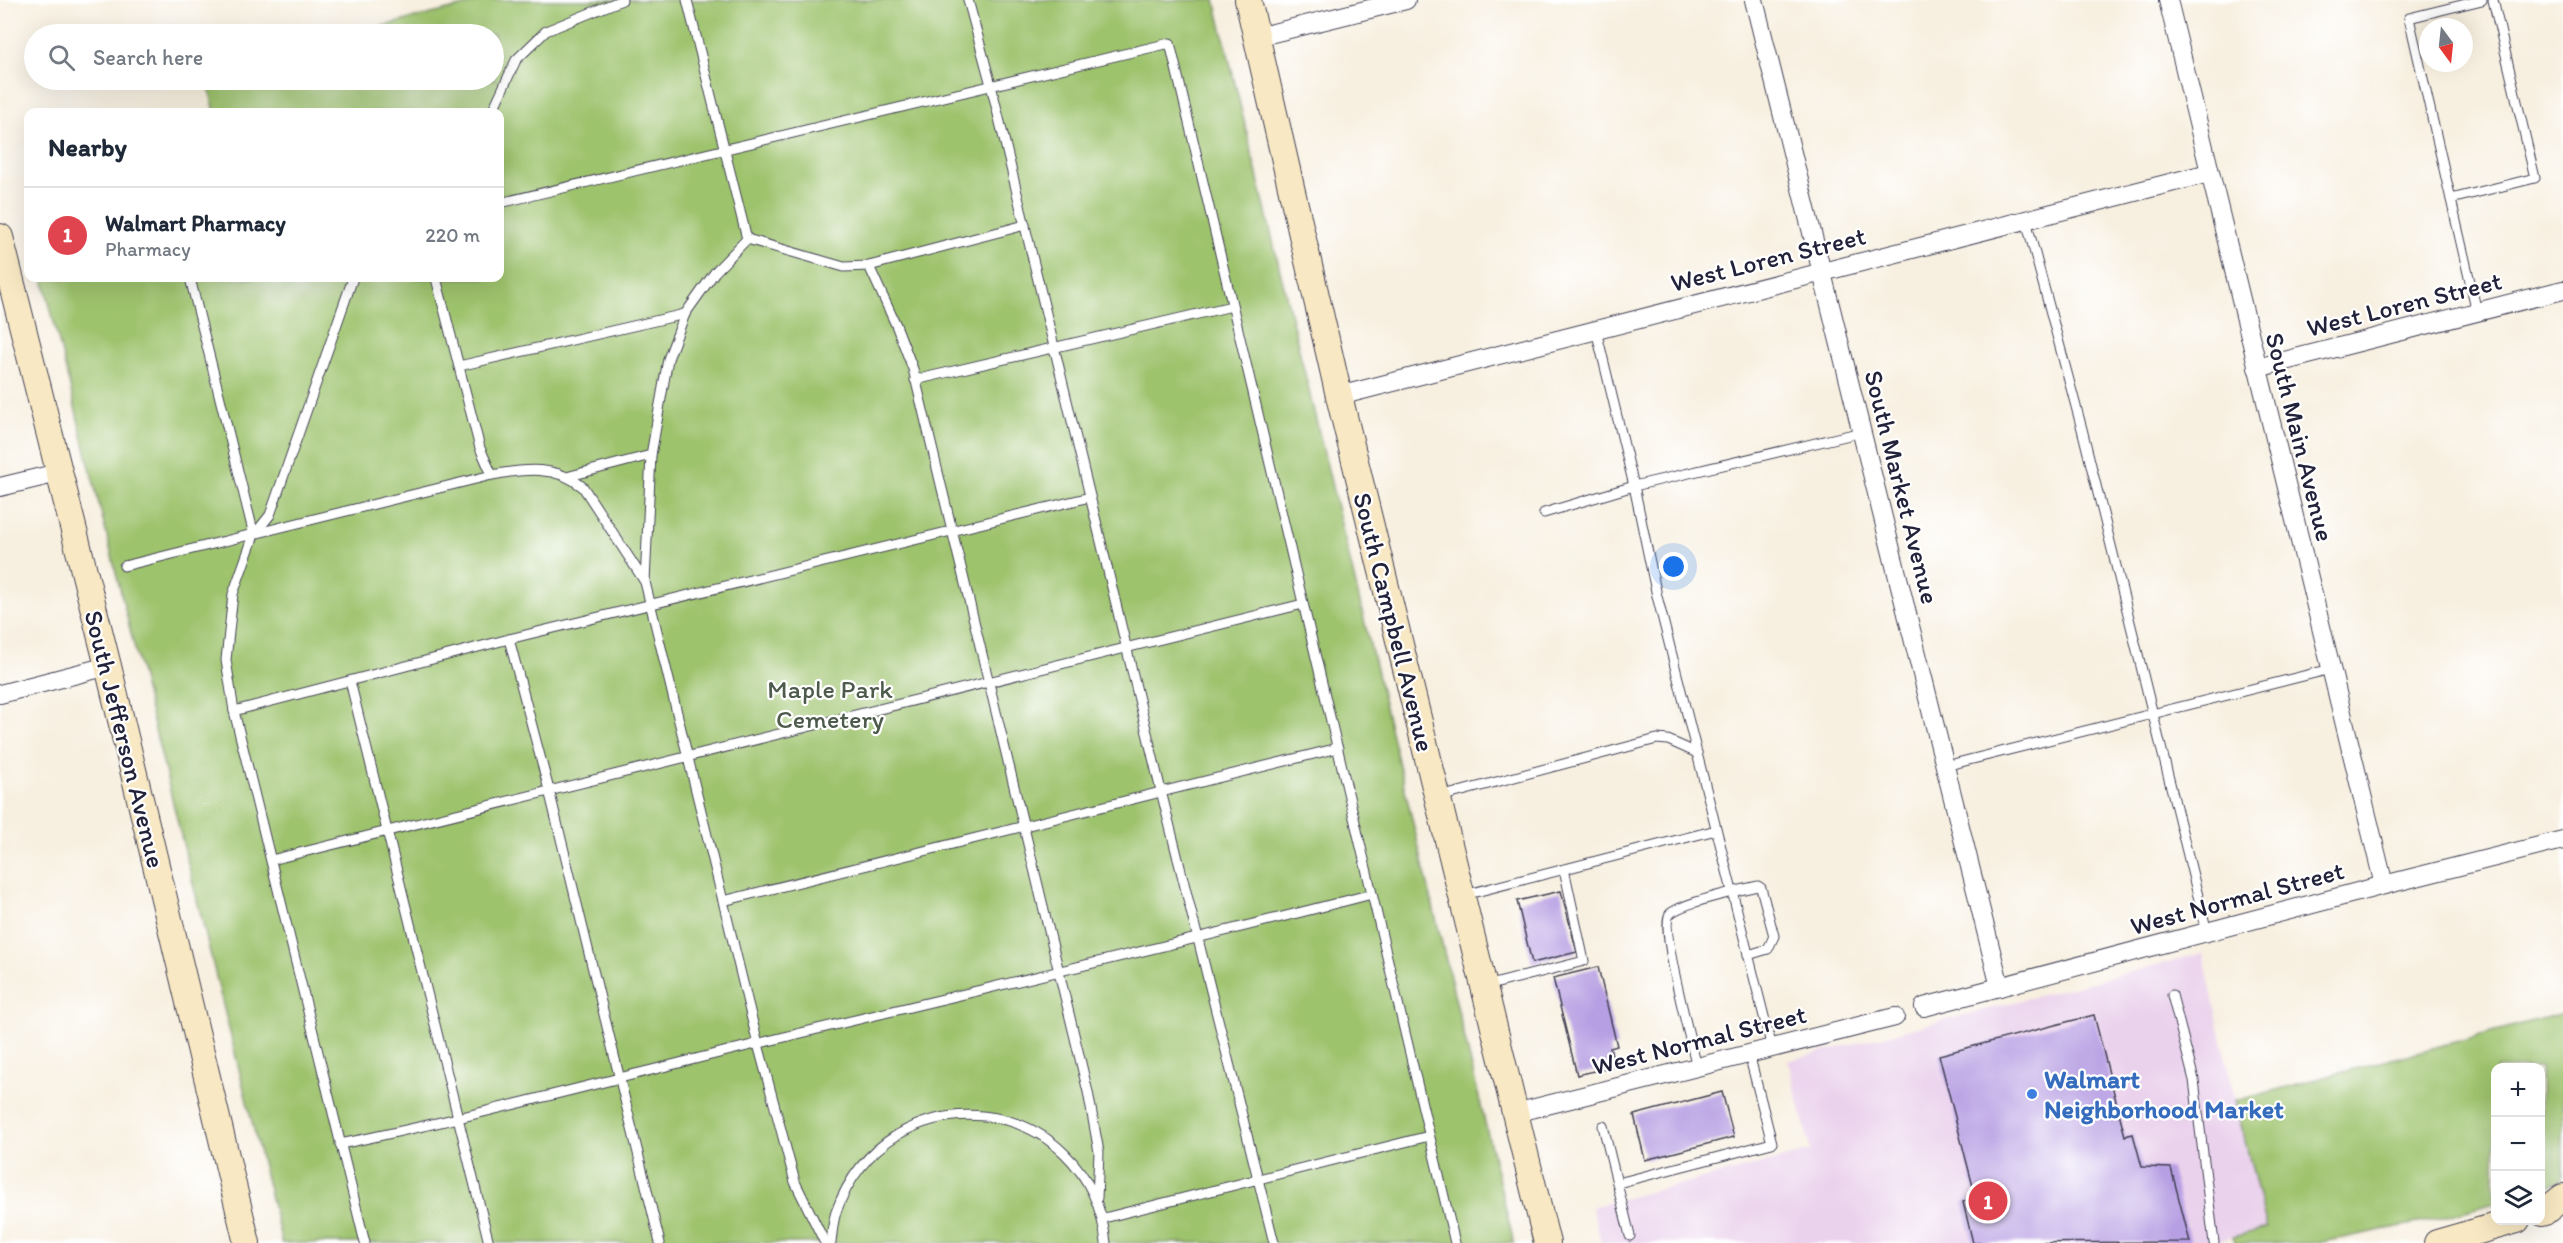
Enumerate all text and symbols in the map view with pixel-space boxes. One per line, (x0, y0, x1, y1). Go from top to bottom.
north arrow (2419, 18, 2473, 72)
search box (24, 24, 504, 90)
icon: search (45, 41, 78, 74)
text: Search here (93, 44, 203, 71)
text: Nearby (48, 131, 127, 163)
text: Walmart Pharmacy (105, 210, 286, 237)
street label: West Loren Street (1667, 219, 1869, 299)
text: 1 (63, 223, 72, 247)
text: 220 m (425, 223, 480, 247)
text: Pharmacy (105, 237, 191, 261)
street label: West Loren Street (2303, 264, 2505, 344)
street label: South Main Avenue (2259, 329, 2341, 545)
street label: South Market Avenue (1857, 367, 1947, 607)
street label: South Campbell Avenue (1346, 489, 1442, 755)
your location (1659, 552, 1688, 581)
street label: South Jefferson Avenue (78, 607, 172, 871)
park label: Maple Park Cemetery (767, 673, 893, 735)
street label: West Normal Street (2127, 854, 2348, 942)
street label: West Normal Street (1589, 998, 1810, 1082)
place label: Walmart Neighborhood Market (2044, 1063, 2284, 1125)
map controls (2491, 1063, 2545, 1225)
button: + (2491, 1063, 2545, 1117)
marker: Walmart Neighborhood Market (2025, 1087, 2039, 1101)
button: − (2491, 1117, 2545, 1171)
button: layers (2491, 1171, 2545, 1225)
pin: 1 (1968, 1178, 2008, 1224)

